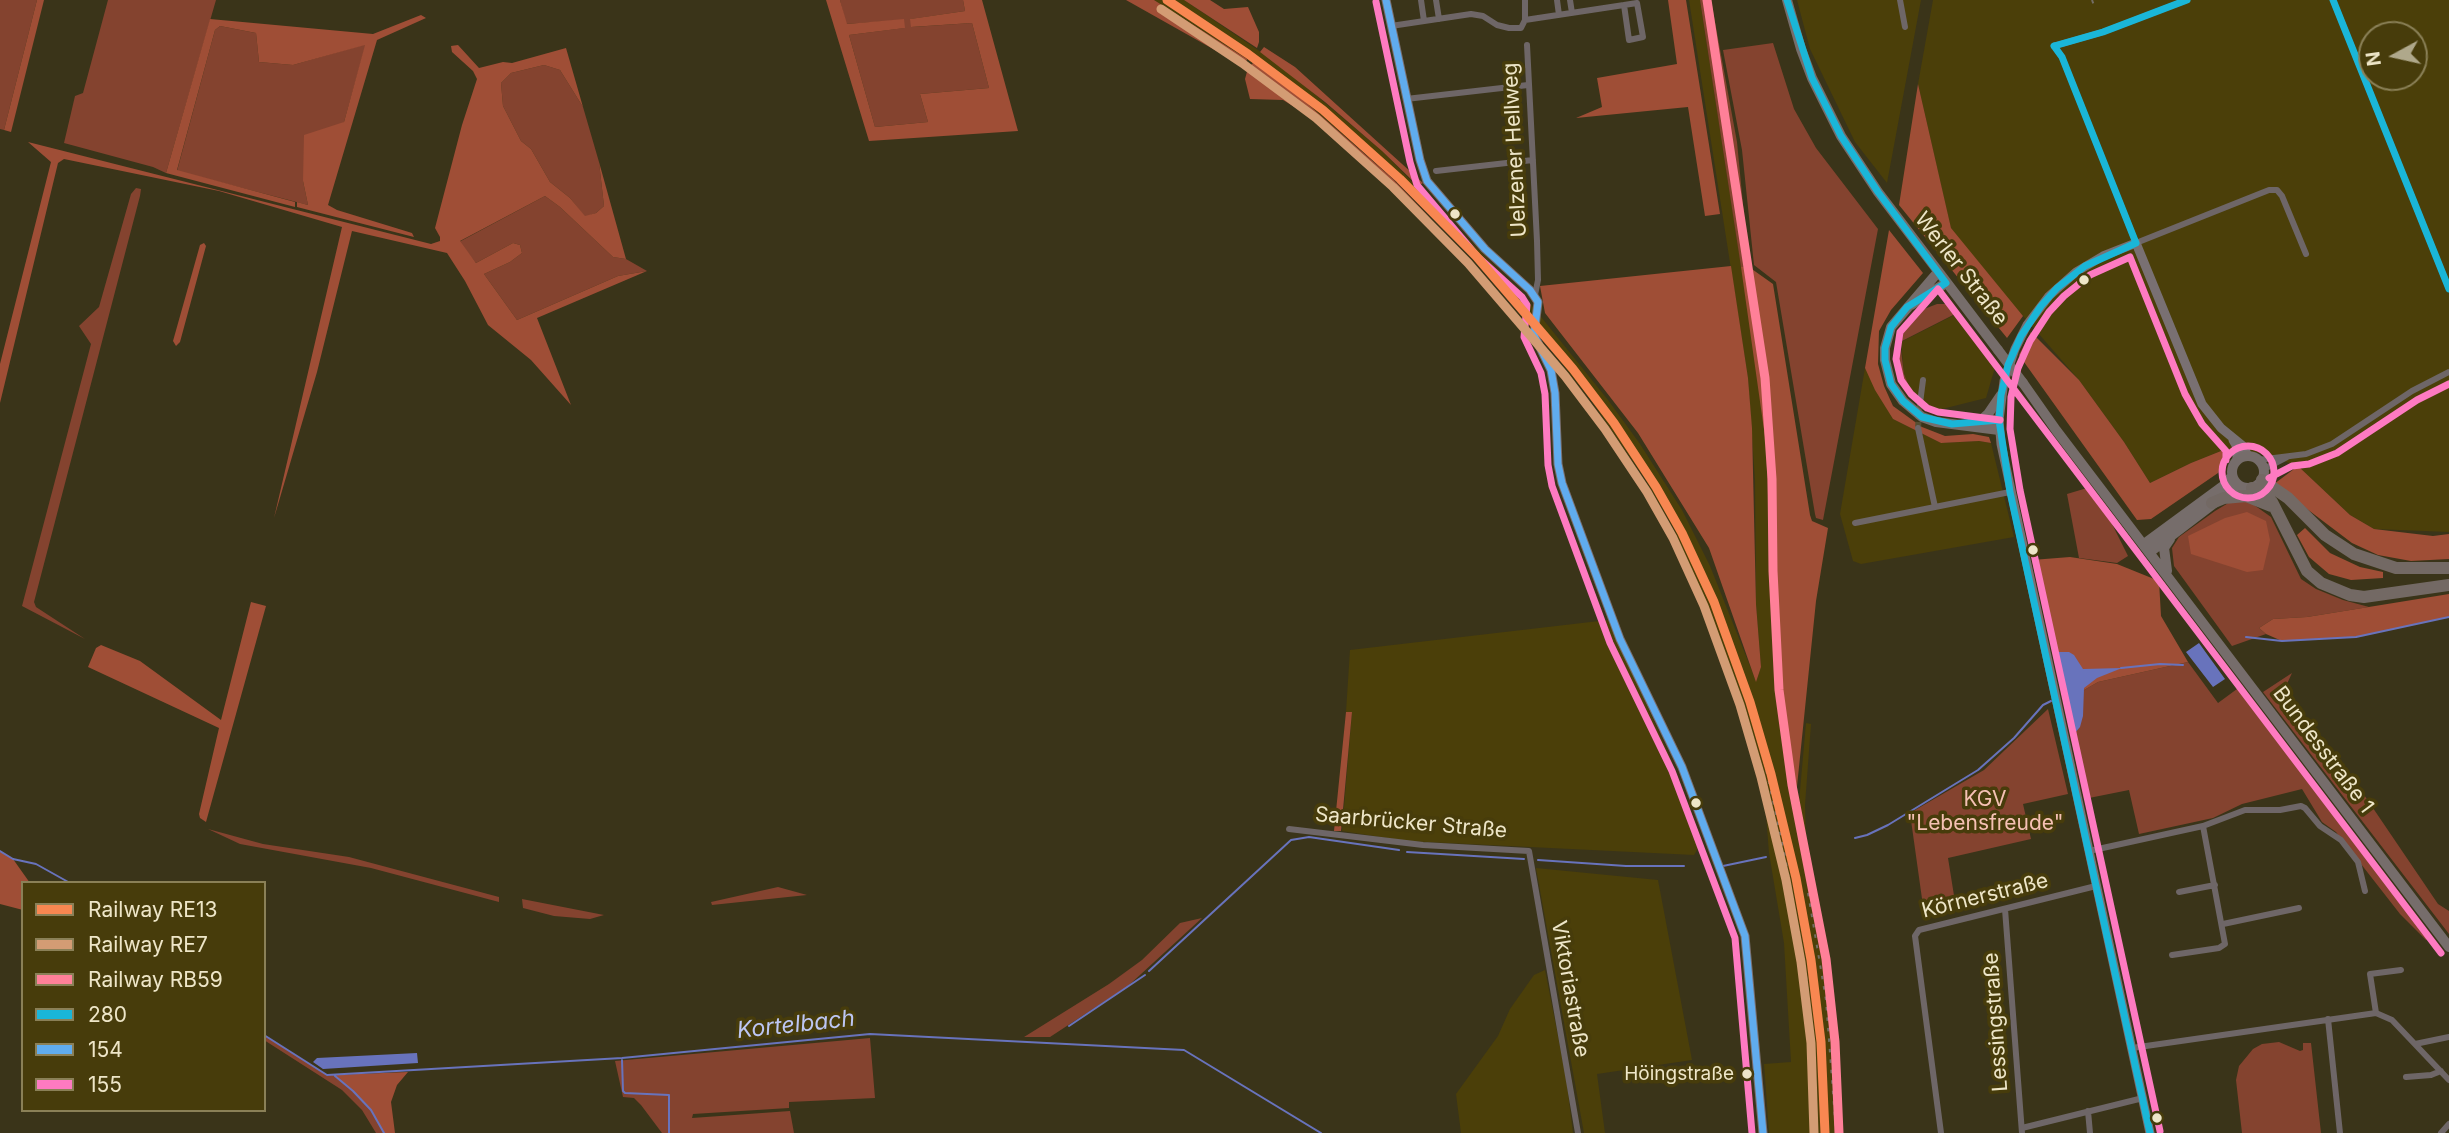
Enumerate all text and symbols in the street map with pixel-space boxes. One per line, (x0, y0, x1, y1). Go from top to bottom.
north arrow (2358, 21, 2428, 91)
text: N (2361, 50, 2386, 67)
street label: Uelzener Hellweg (1498, 62, 1532, 238)
unlabelled marker (1448, 207, 1462, 221)
street label: Werler Straße (1909, 207, 2013, 331)
unlabelled marker (2077, 273, 2091, 287)
unlabelled marker (2026, 543, 2040, 557)
street label: Bundesstraße 1 (2267, 682, 2379, 818)
park label: KGV "Lebensfreude" (1906, 787, 2064, 837)
unlabelled marker (1689, 796, 1703, 810)
street label: Saarbrücker Straße (1314, 802, 1508, 844)
street label: Körnerstraße (1919, 868, 2051, 924)
legend (21, 881, 266, 1112)
text: Railway RE13 (88, 897, 217, 922)
street label: Viktoriastraße (1546, 919, 1594, 1059)
text: Railway RE7 (88, 932, 208, 957)
street label: Lessingstraße (1979, 952, 2013, 1092)
text: Railway RB59 (88, 967, 223, 992)
text: 280 (88, 1002, 127, 1027)
water label: Kortelbach (736, 1005, 856, 1045)
text: 154 (88, 1037, 123, 1062)
place label: Höingstraße (1624, 1063, 1734, 1085)
marker: Höingstraße (1740, 1067, 1754, 1081)
text: 155 (88, 1072, 122, 1097)
unlabelled marker (2150, 1111, 2164, 1125)

